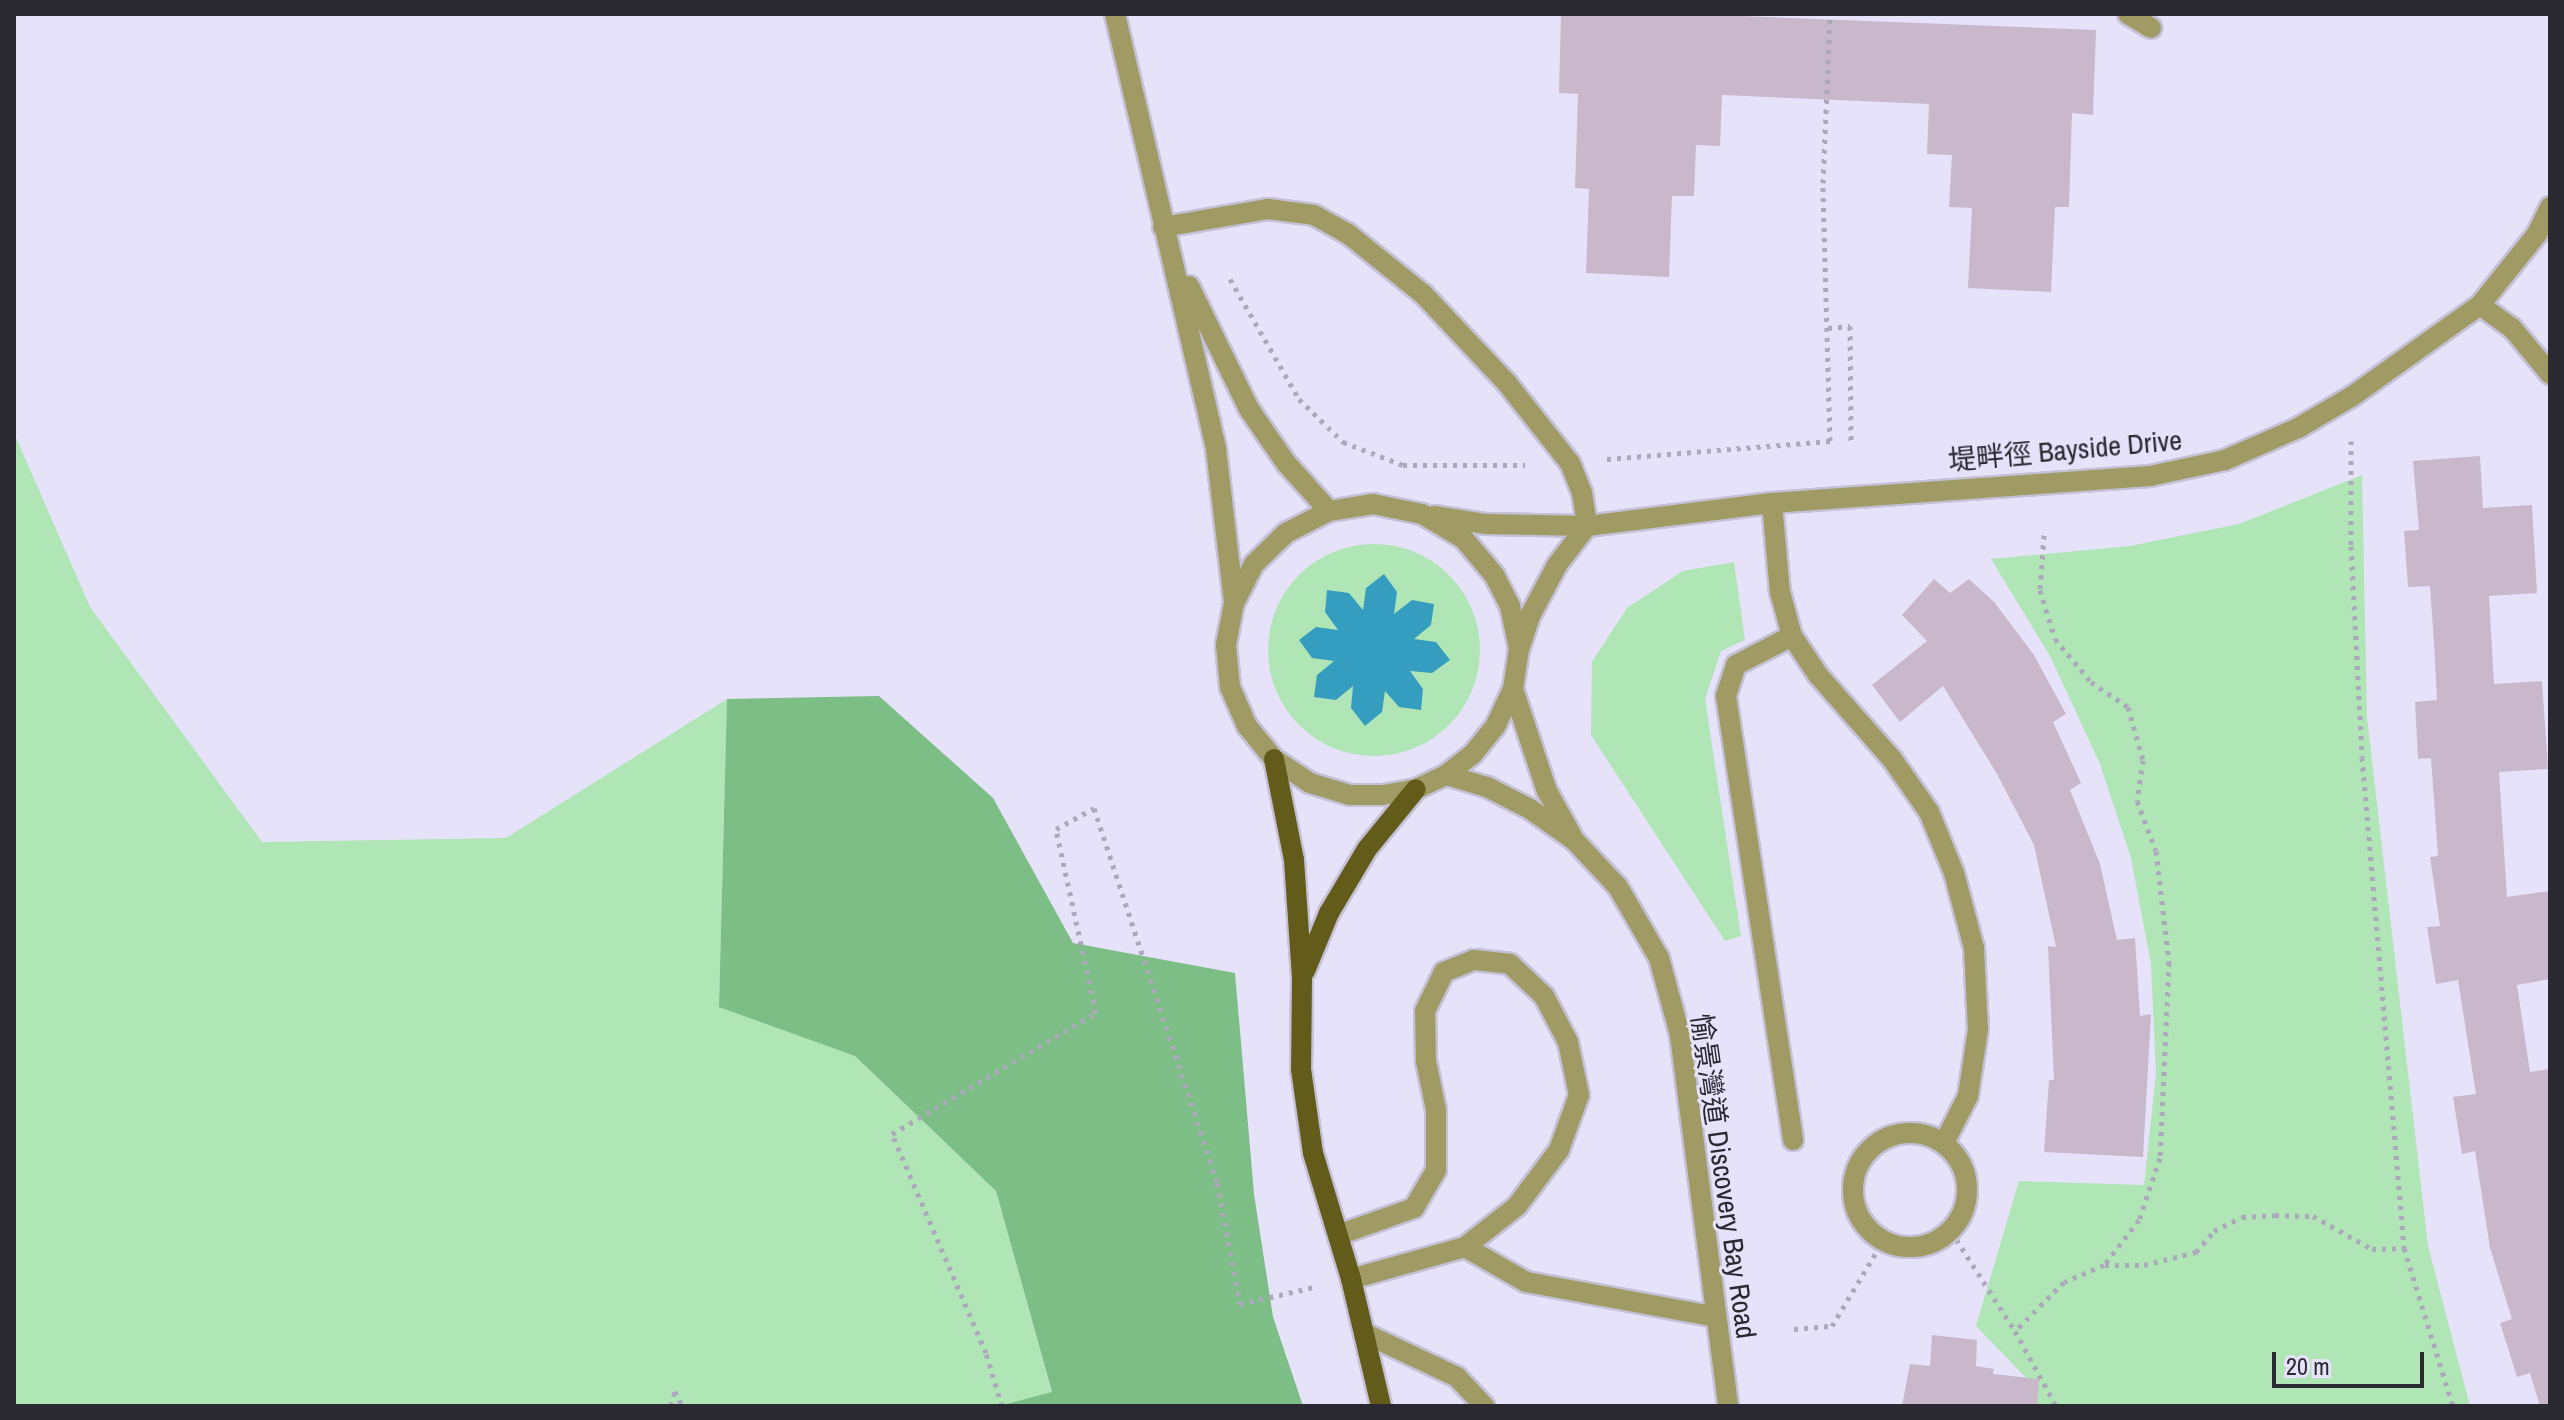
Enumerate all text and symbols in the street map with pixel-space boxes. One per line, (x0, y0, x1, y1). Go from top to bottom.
street label: 堤畔徑 Bayside Drive (1947, 423, 2183, 477)
street label: 愉景灣道 Discovery Bay Road (1685, 1011, 1763, 1341)
scale bar (2276, 1336, 2428, 1386)
text: 20 m (2286, 1350, 2330, 1382)

